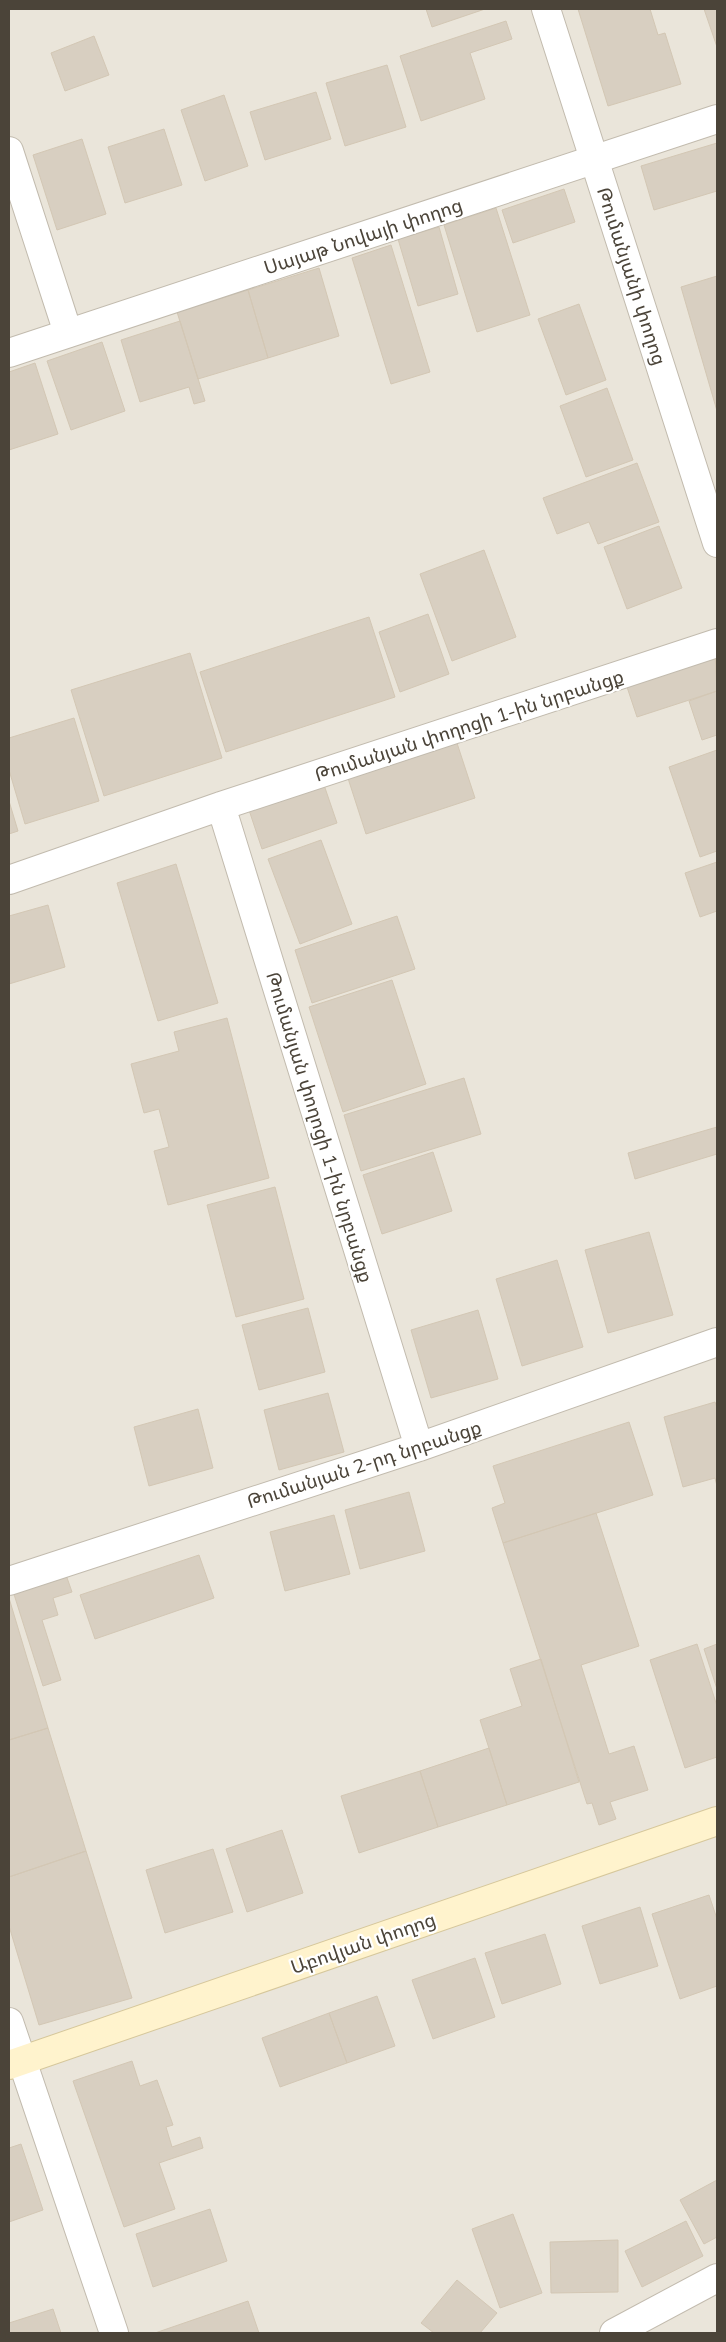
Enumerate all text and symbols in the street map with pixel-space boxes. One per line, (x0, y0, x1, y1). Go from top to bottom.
street label: Թումանյանի փողոց (592, 184, 672, 368)
street label: Սայաթ Նովայի փողոց (261, 193, 465, 279)
street label: Թումանյան փողոցի 1-ին նրբանցք (311, 664, 627, 786)
street label: Թումանյան փողոցի 1-ին նրբանցք (261, 969, 379, 1285)
street label: Թումանյան 2-րդ նրբանցք (244, 1415, 484, 1513)
street label: Աբովյան փողոց (287, 1907, 439, 1979)

